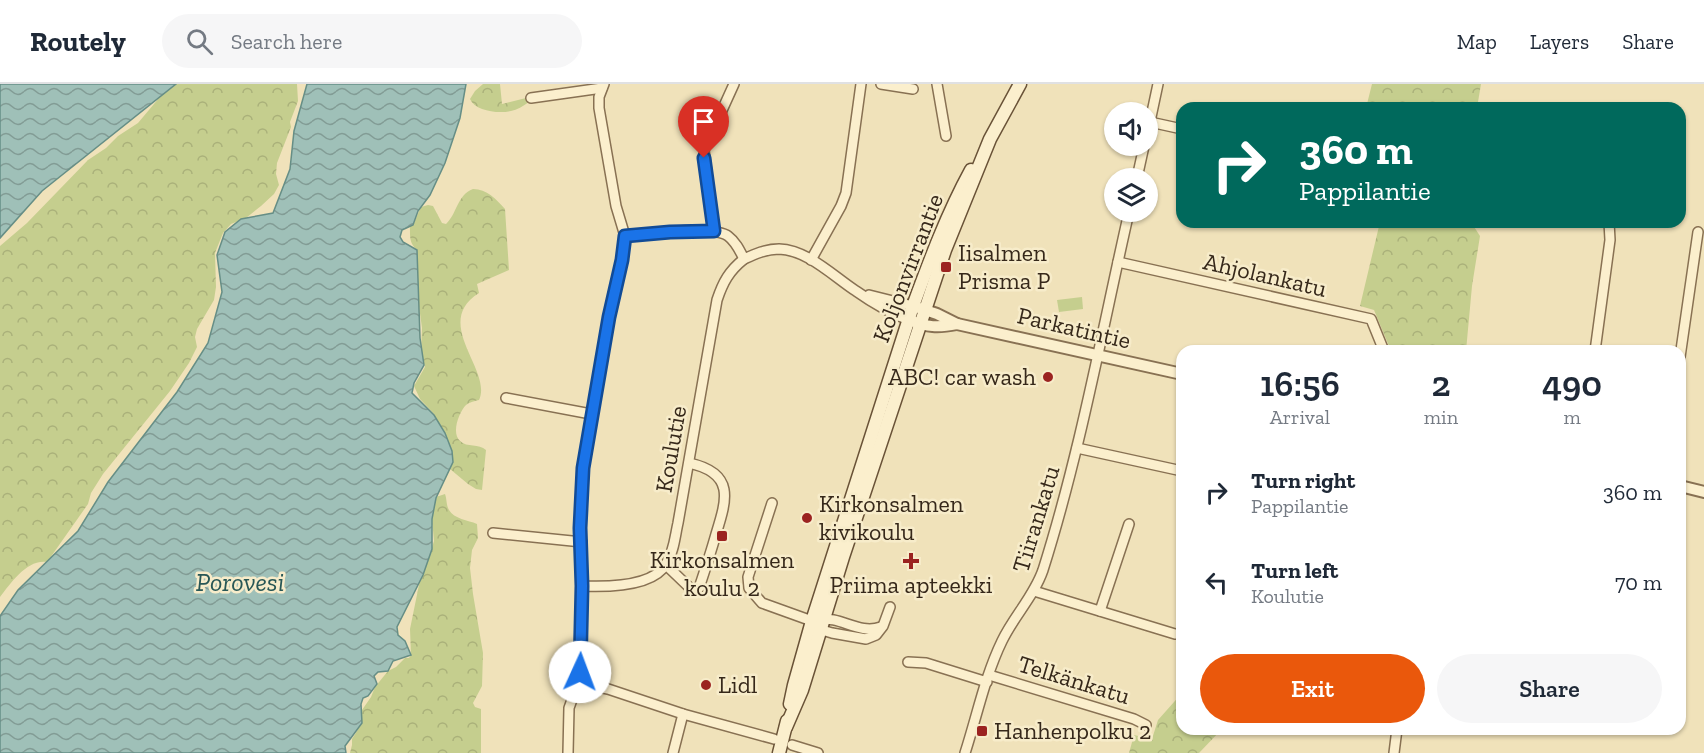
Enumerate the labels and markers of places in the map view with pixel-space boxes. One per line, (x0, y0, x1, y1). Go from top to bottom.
pin (678, 96, 729, 158)
place label: Iisalmen Prisma P (958, 238, 1051, 295)
marker: Iisalmen Prisma P (939, 260, 953, 274)
place label: ABC! car wash (888, 362, 1037, 391)
marker: ABC! car wash (1041, 370, 1055, 384)
place label: Kirkonsalmen kivikoulu (819, 489, 964, 546)
marker: Kirkonsalmen kivikoulu (800, 511, 814, 525)
marker: Kirkonsalmen koulu 2 (715, 529, 729, 543)
place label: Kirkonsalmen koulu 2 (650, 545, 794, 602)
marker: Priima apteekki (904, 554, 918, 568)
place label: Priima apteekki (830, 570, 993, 599)
place label: Lidl (718, 670, 757, 699)
marker: Lidl (699, 678, 713, 692)
place label: Hanhenpolku 2 (994, 716, 1151, 745)
marker: Hanhenpolku 2 (975, 724, 989, 738)

